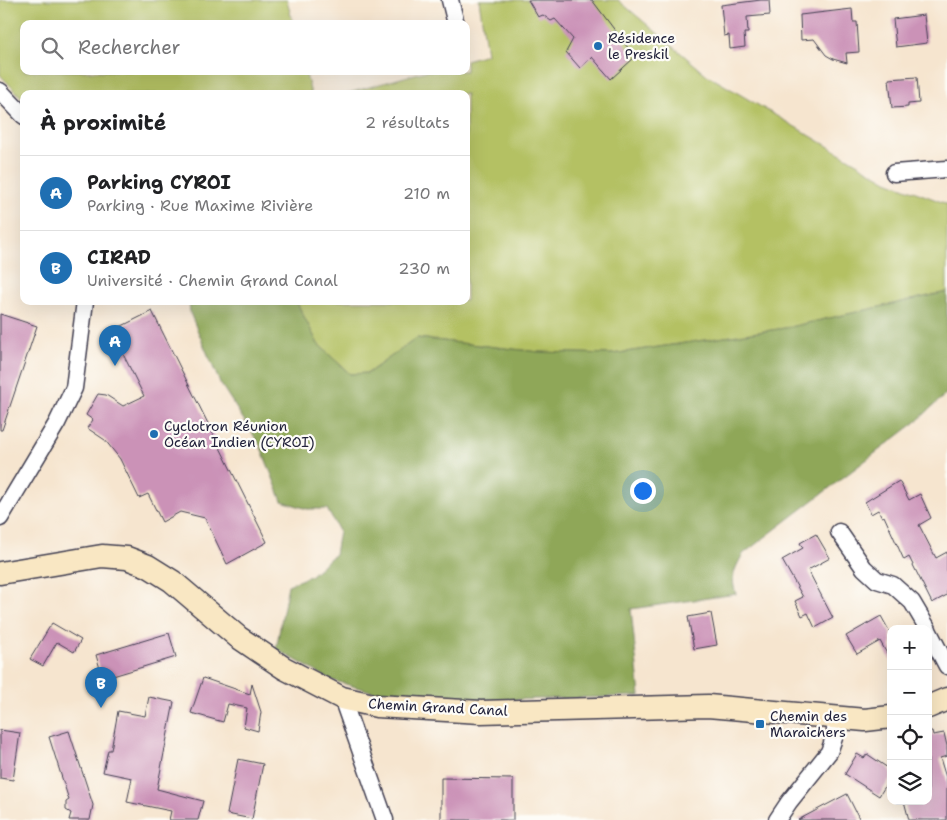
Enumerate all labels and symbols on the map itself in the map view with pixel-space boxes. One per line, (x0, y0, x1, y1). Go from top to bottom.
place label: Résidence le Preskil (608, 29, 675, 63)
marker: Résidence le Preskil (592, 40, 604, 52)
pin: A (99, 325, 131, 366)
place label: Cyclotron Réunion Océan Indien (CYROI) (164, 417, 314, 451)
marker: Cyclotron Réunion Océan Indien (CYROI) (148, 428, 160, 440)
your location (630, 478, 656, 504)
pin: B (85, 667, 117, 708)
street label: Chemin Grand Canal (368, 694, 509, 720)
place label: Chemin des Maraichers (770, 707, 847, 741)
marker: Chemin des Maraichers (754, 718, 766, 730)

